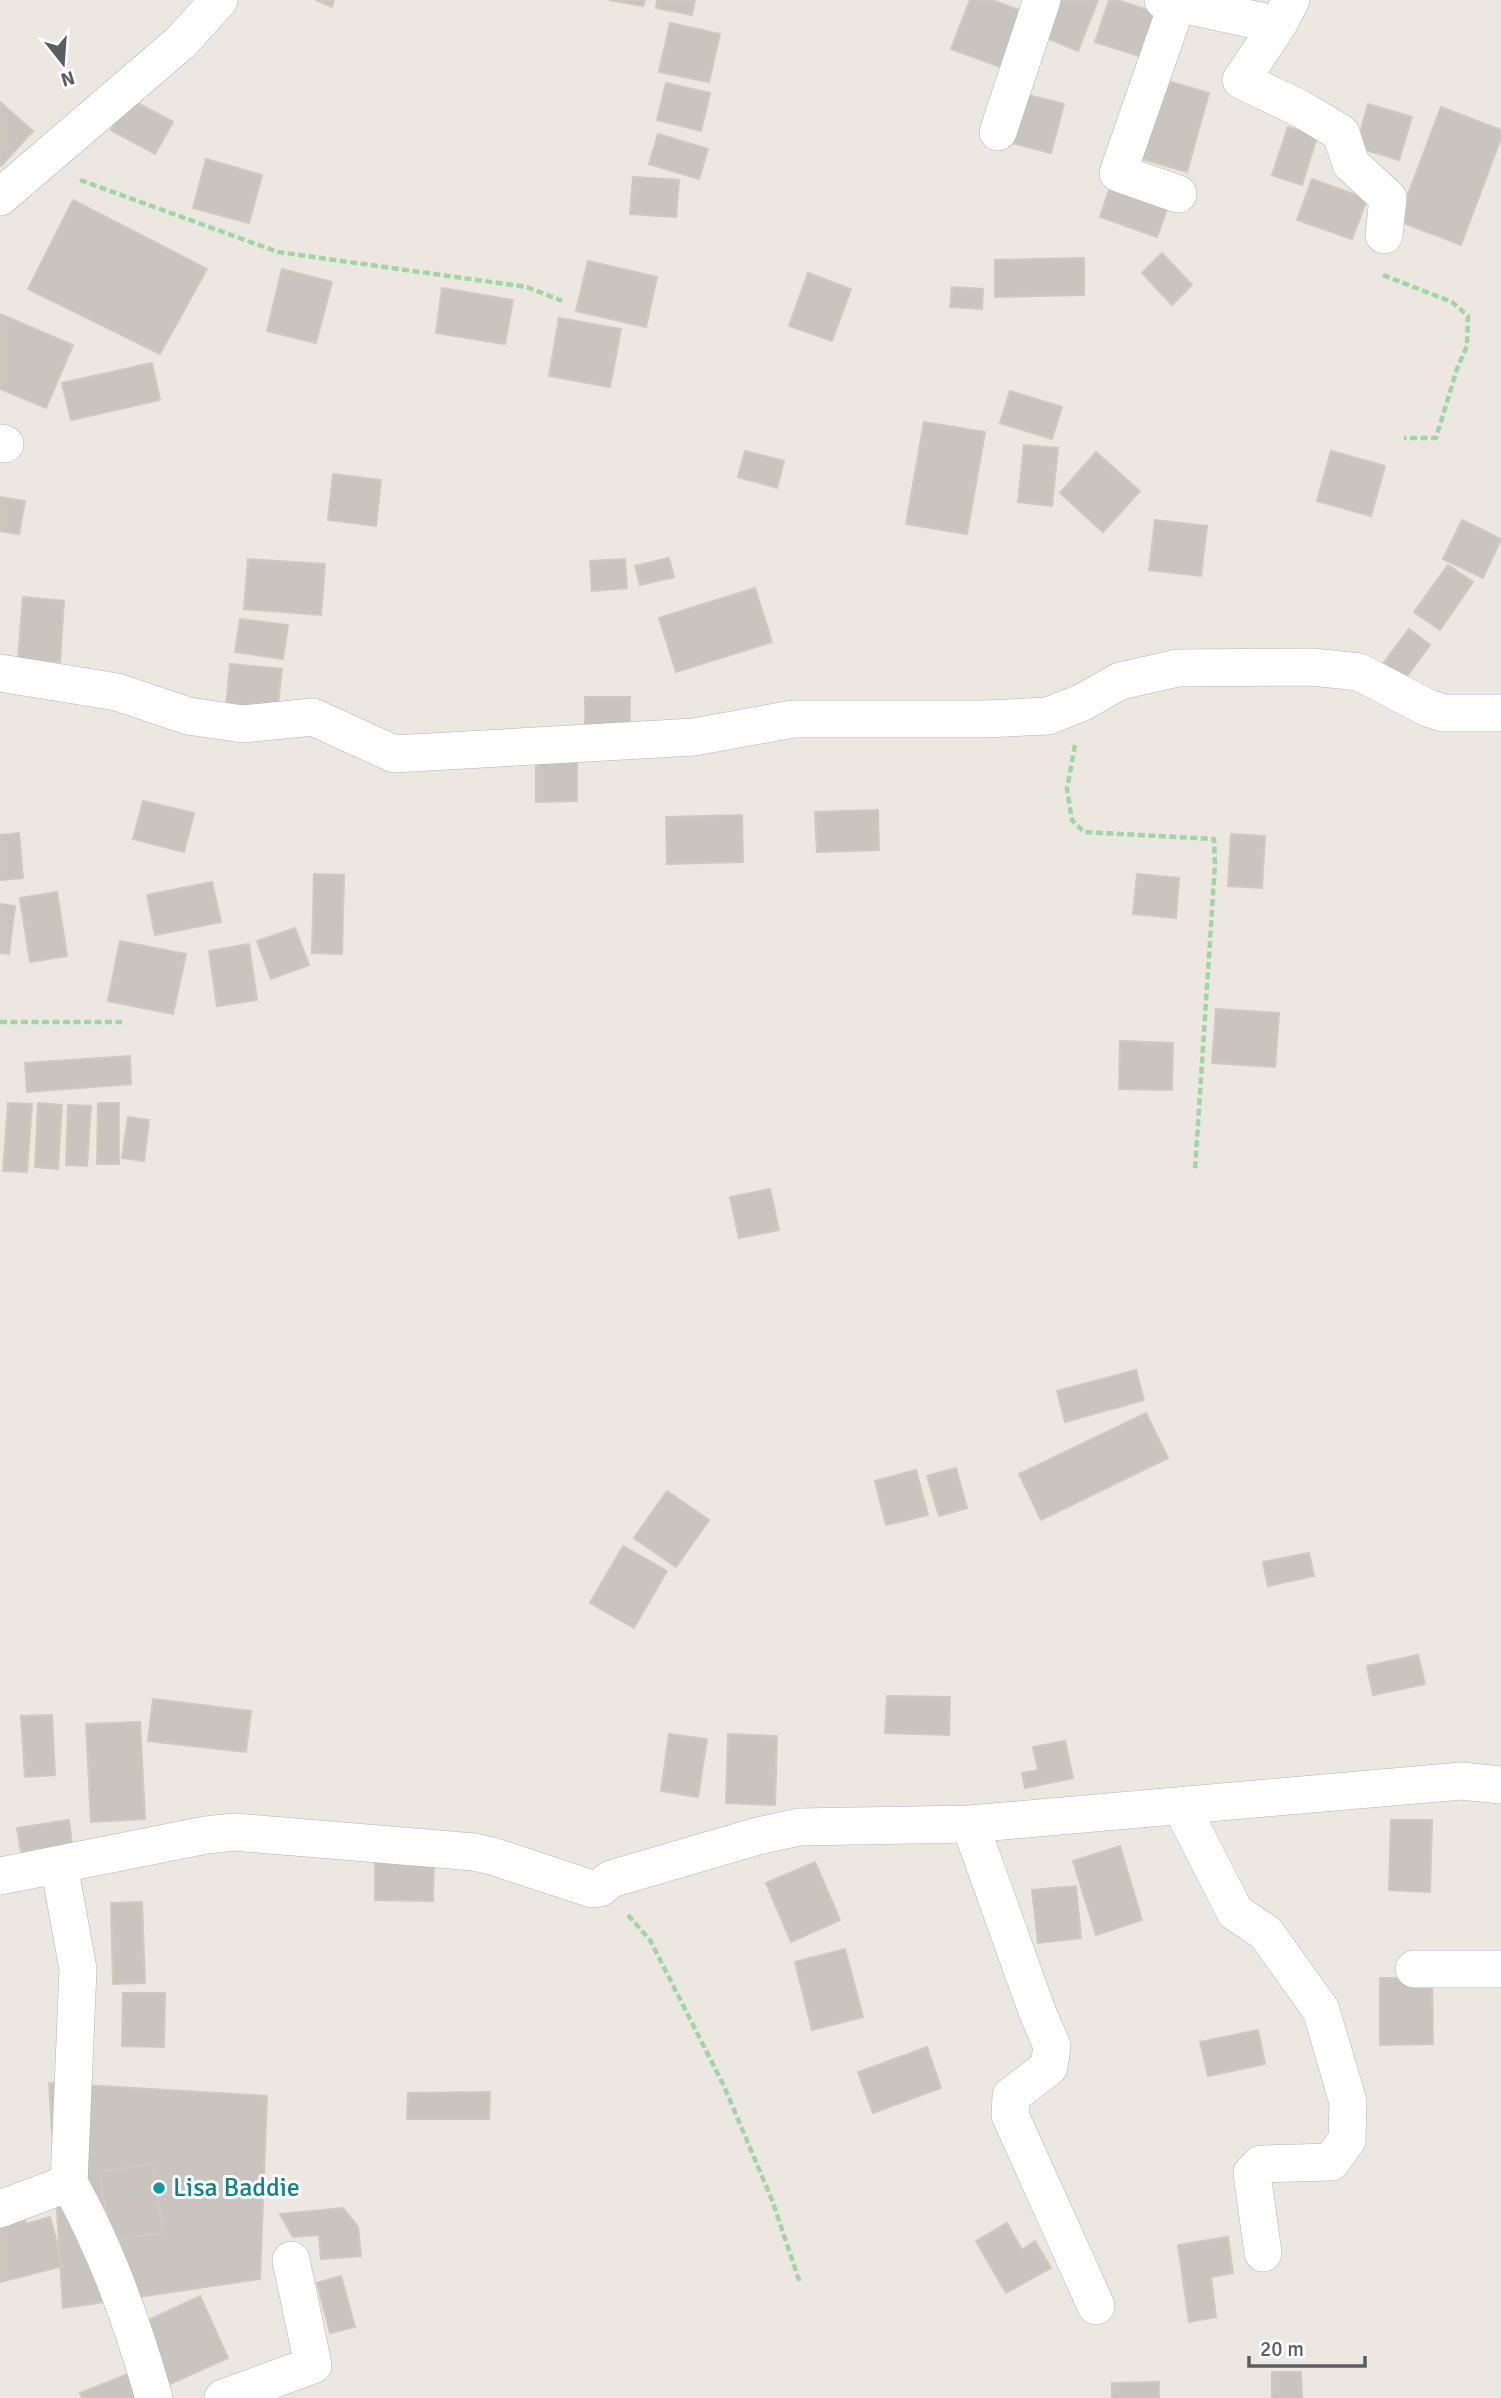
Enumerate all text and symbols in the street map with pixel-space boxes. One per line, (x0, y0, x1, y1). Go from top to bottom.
north arrow (28, 28, 98, 98)
text: N (58, 65, 78, 92)
place label: Lisa Baddie (173, 2172, 300, 2204)
marker: Lisa Baddie (151, 2180, 167, 2196)
scale bar (1249, 2324, 1364, 2368)
text: 20 m (1260, 2336, 1304, 2362)

